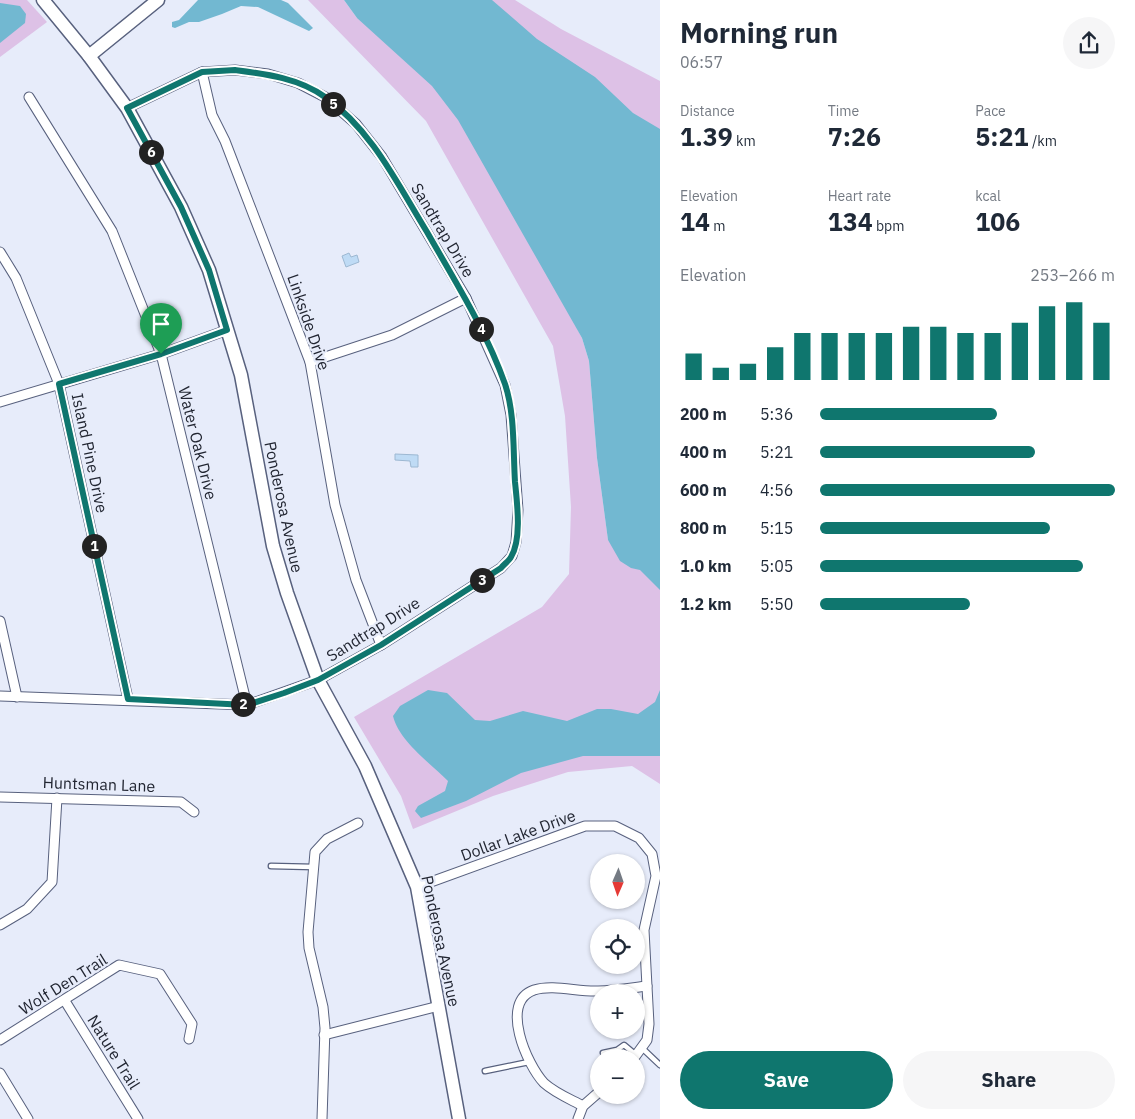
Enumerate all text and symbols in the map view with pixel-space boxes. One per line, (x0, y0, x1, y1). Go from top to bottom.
text: Morning run (680, 14, 838, 51)
button: share (1063, 17, 1115, 69)
text: 06:57 (680, 52, 723, 72)
pin: 5 (320, 92, 346, 116)
text: 5 (329, 95, 338, 113)
text: Distance (680, 102, 735, 120)
text: Time (828, 102, 859, 120)
text: Pace (975, 102, 1006, 120)
text: 1.39 (680, 120, 733, 153)
text: 7:26 (828, 120, 881, 153)
text: 5:21 (975, 120, 1029, 153)
text: km (733, 132, 756, 150)
text: /km (1029, 132, 1057, 150)
pin: 6 (138, 140, 164, 164)
text: 6 (147, 143, 156, 161)
street label: Sandtrap Drive (407, 179, 479, 281)
text: Elevation (680, 187, 738, 205)
text: Heart rate (828, 187, 891, 205)
text: kcal (975, 187, 1001, 205)
text: 14 (680, 205, 710, 238)
text: 134 (828, 205, 873, 238)
text: 106 (975, 205, 1020, 238)
text: m (710, 217, 726, 235)
text: bpm (873, 217, 904, 235)
text: Elevation (680, 265, 746, 285)
text: 253–266 m (1030, 265, 1115, 285)
street label: Linkside Drive (283, 271, 335, 373)
pin (140, 303, 182, 354)
icon: arrive (147, 310, 175, 338)
pin: 4 (468, 316, 494, 342)
text: 4 (477, 320, 486, 338)
street label: Water Oak Drive (174, 384, 222, 502)
street label: Island Pine Drive (68, 391, 112, 515)
text: 200 m (680, 404, 727, 424)
text: 5:36 (760, 404, 793, 424)
street label: Ponderosa Avenue (260, 439, 308, 575)
text: 400 m (680, 442, 727, 462)
text: 5:21 (760, 442, 793, 462)
text: 600 m (680, 480, 727, 500)
text: 4:56 (760, 480, 793, 500)
text: 800 m (680, 518, 727, 538)
text: 5:15 (760, 518, 793, 538)
pin: 1 (82, 534, 106, 558)
text: 1 (90, 537, 99, 555)
text: 1.0 km (680, 556, 731, 576)
text: 5:05 (760, 556, 793, 576)
pin: 3 (470, 568, 494, 592)
text: 3 (478, 571, 487, 589)
street label: Sandtrap Drive (323, 592, 424, 666)
text: 1.2 km (680, 594, 731, 614)
text: 5:50 (760, 594, 793, 614)
pin: 2 (230, 692, 256, 716)
text: 2 (239, 695, 248, 713)
street label: Huntsman Lane (42, 772, 156, 796)
street label: Dollar Lake Drive (458, 805, 578, 865)
north arrow (590, 854, 645, 909)
map controls (590, 854, 645, 1104)
street label: Ponderosa Avenue (417, 873, 465, 1009)
button: locate (590, 919, 645, 974)
street label: Wolf Den Trail (15, 949, 111, 1019)
button: + (590, 984, 645, 1039)
street label: Nature Trail (83, 1011, 145, 1093)
button: − (590, 1049, 645, 1104)
button: Save (680, 1051, 893, 1109)
button: Share (903, 1051, 1115, 1109)

